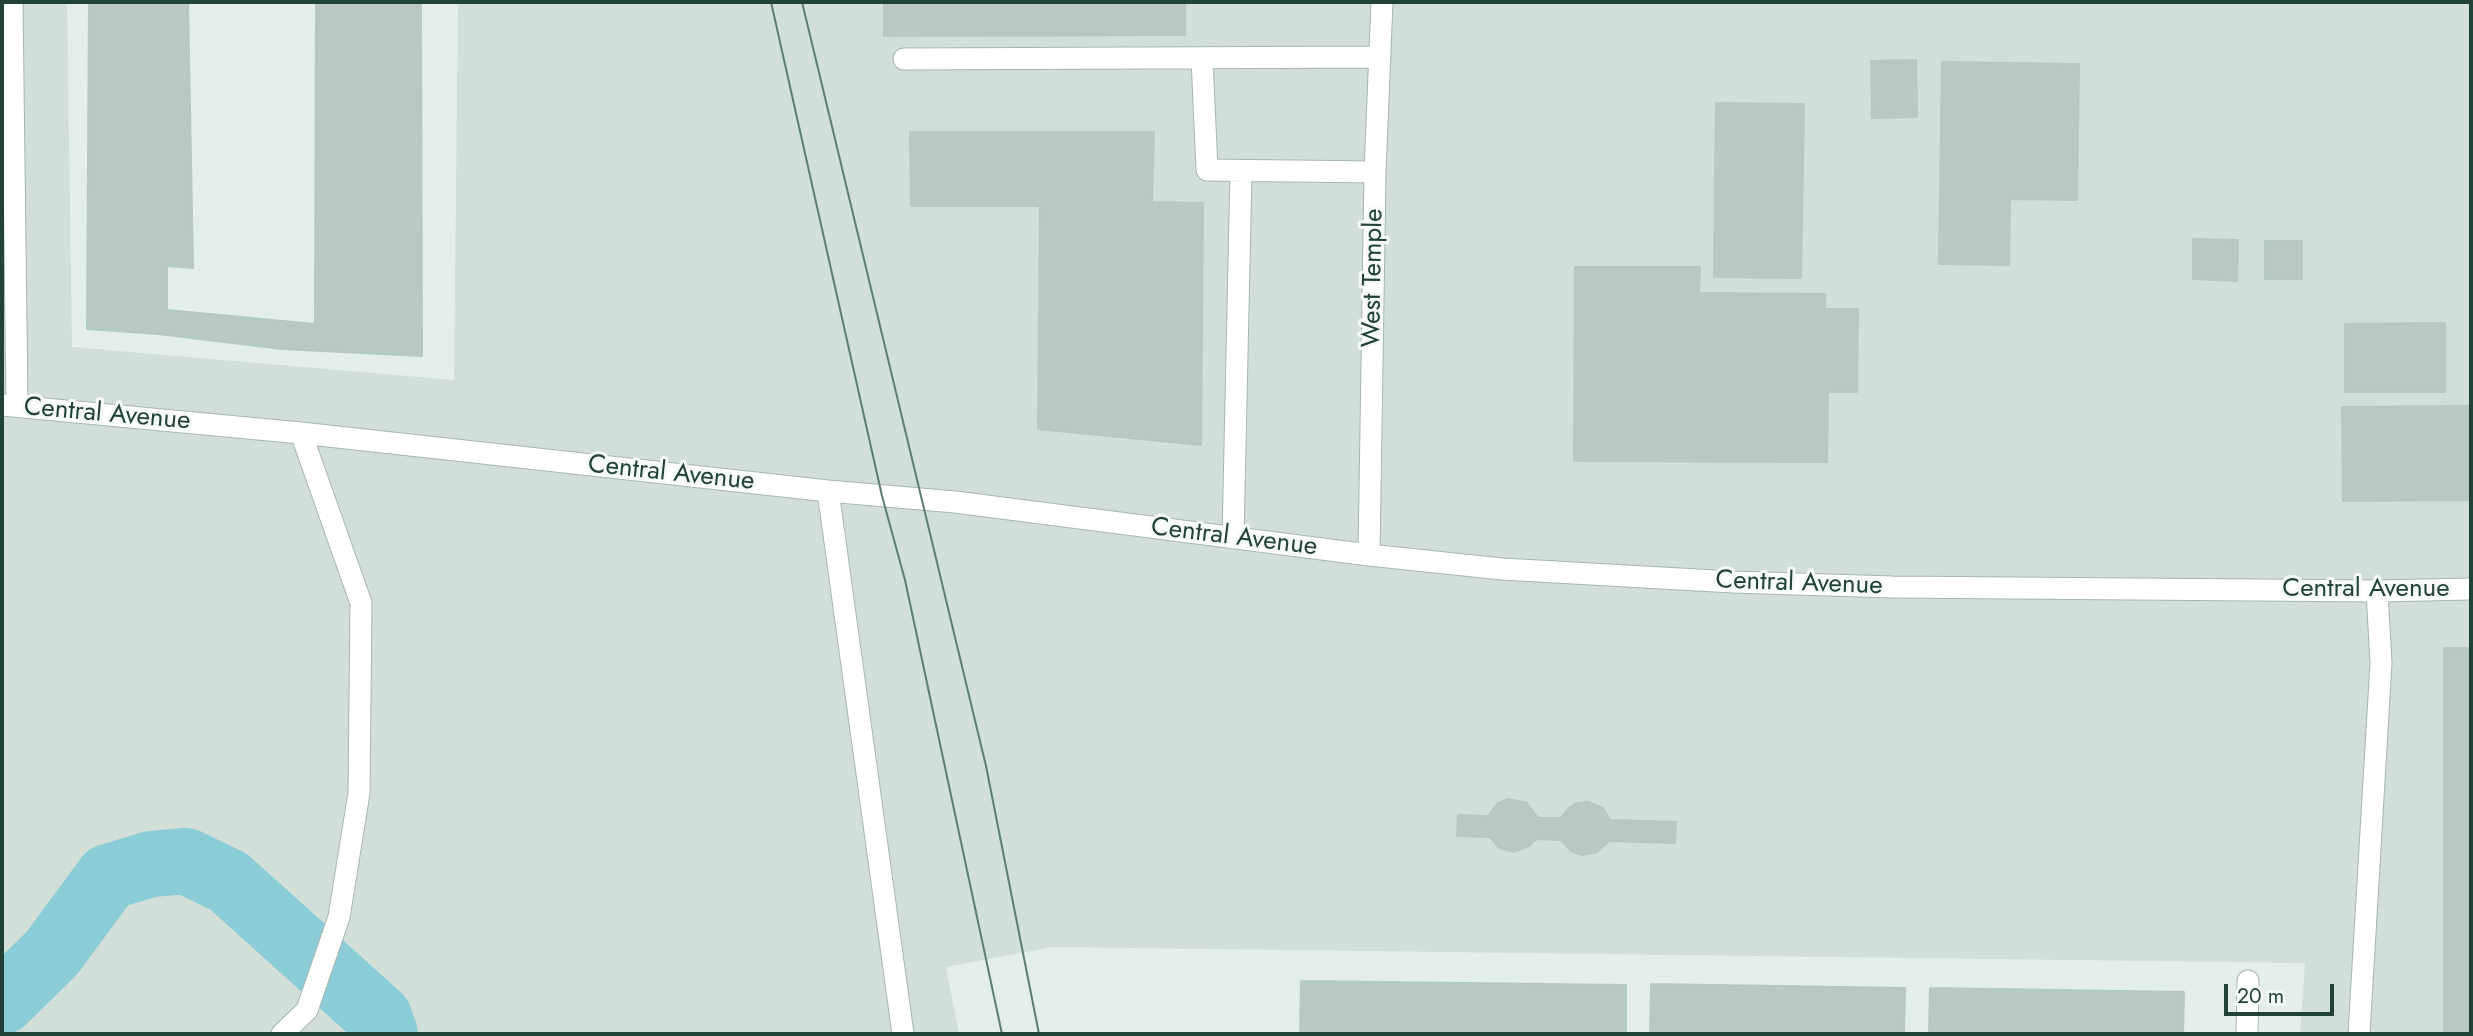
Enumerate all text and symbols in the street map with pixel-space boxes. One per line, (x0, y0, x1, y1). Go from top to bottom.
street label: West Temple (1357, 208, 1391, 348)
street label: Central Avenue (22, 392, 192, 438)
street label: Central Avenue (586, 450, 756, 498)
street label: Central Avenue (1149, 512, 1319, 564)
street label: Central Avenue (1715, 565, 1883, 603)
street label: Central Avenue (2282, 574, 2450, 606)
scale bar (2228, 970, 2338, 1014)
text: 20 m (2237, 981, 2284, 1011)

